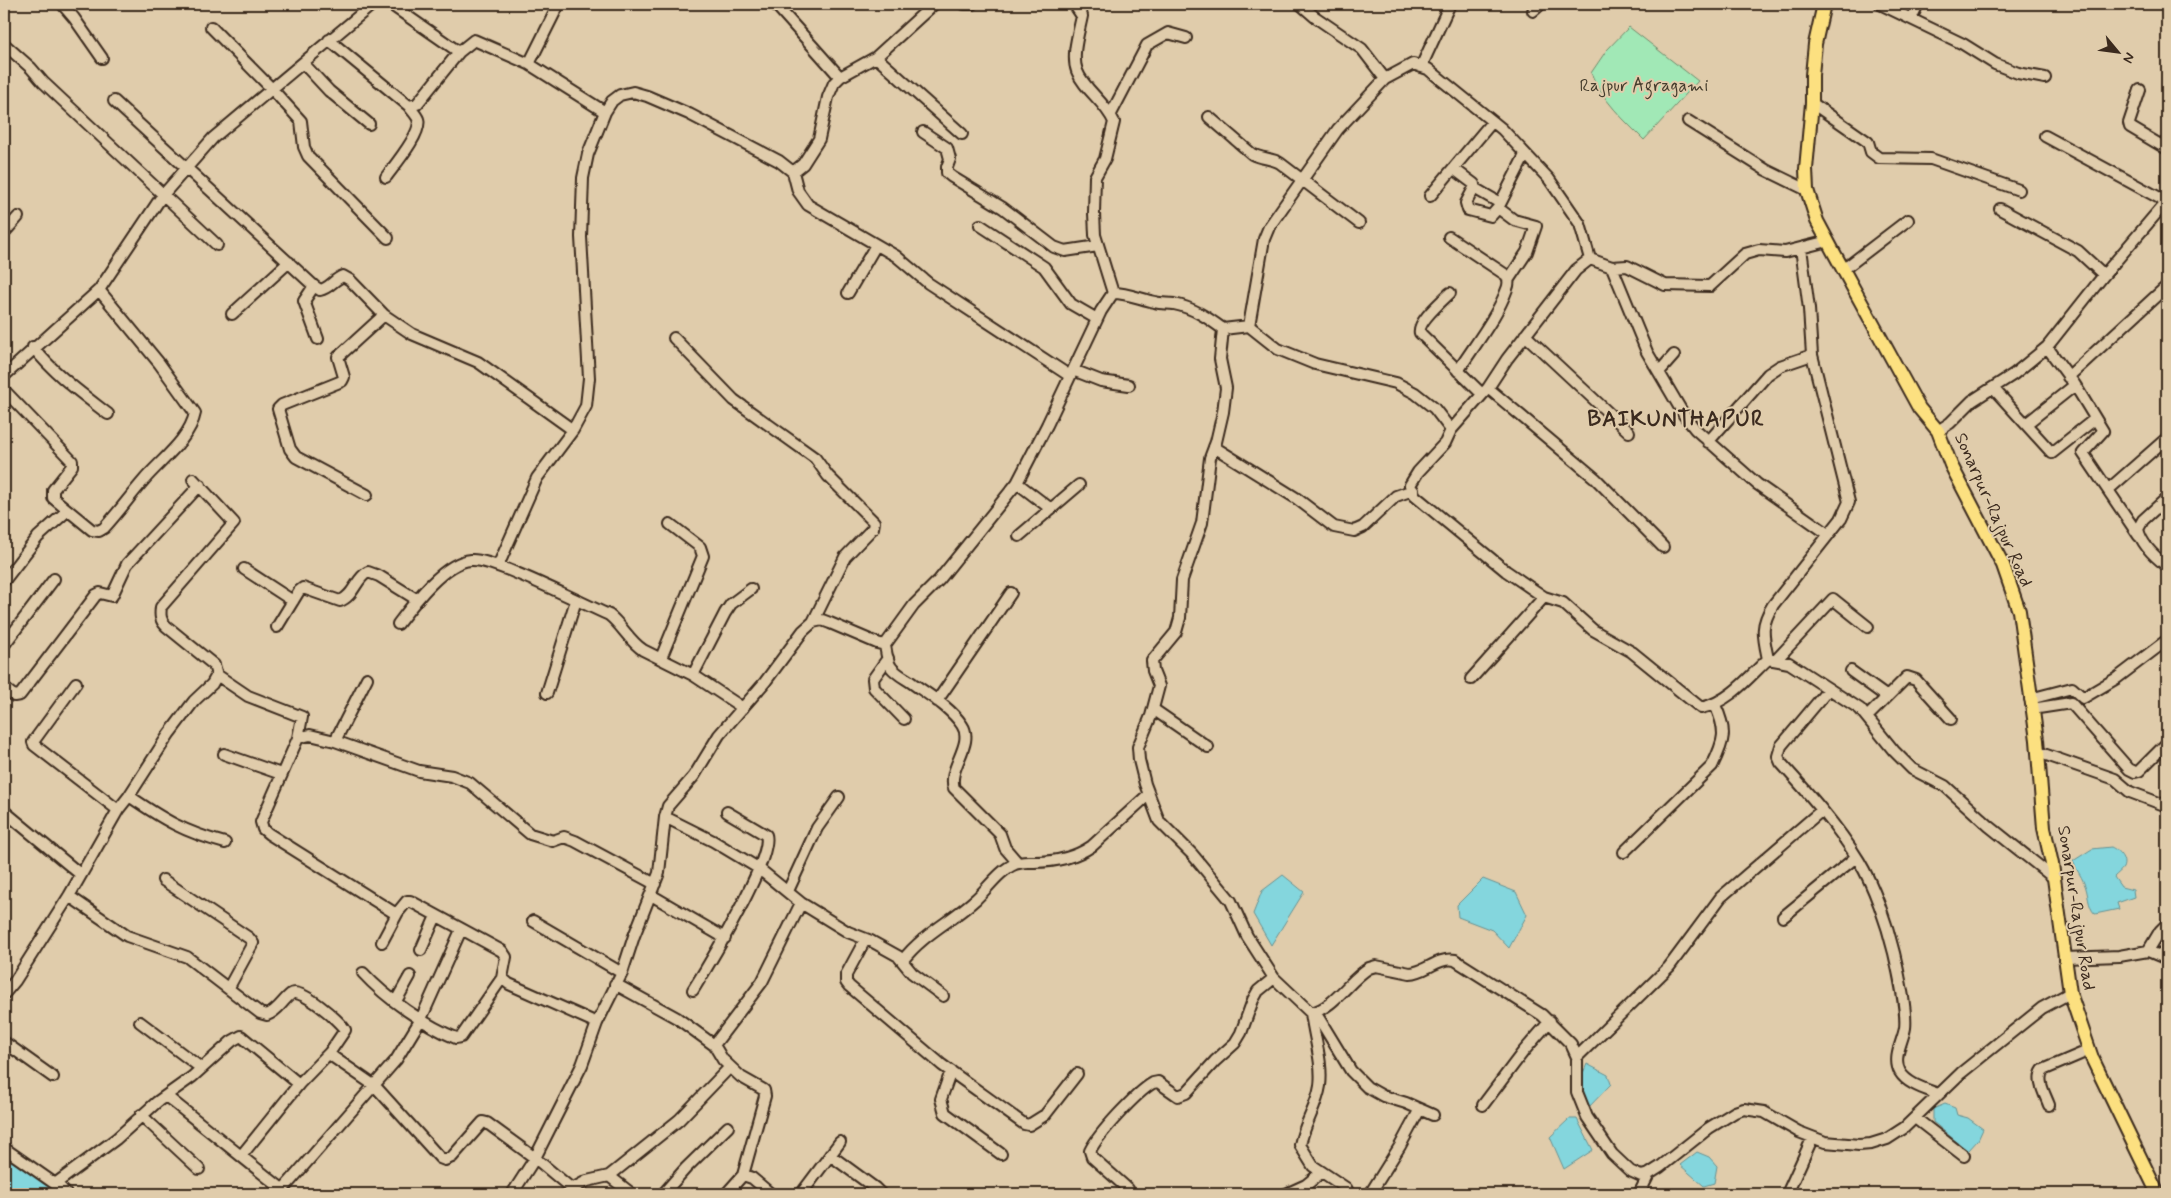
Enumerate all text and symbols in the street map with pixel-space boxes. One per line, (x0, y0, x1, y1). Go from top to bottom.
north arrow (2094, 28, 2144, 78)
text: N (2118, 49, 2139, 66)
park label: Rajpur Agragami (1580, 74, 1708, 100)
district label: BAIKUNTHAPUR (1587, 406, 1765, 434)
street label: Sonarpur-Rajpur Road (1948, 429, 2038, 591)
street label: Sonarpur-Rajpur Road (2051, 824, 2101, 992)

